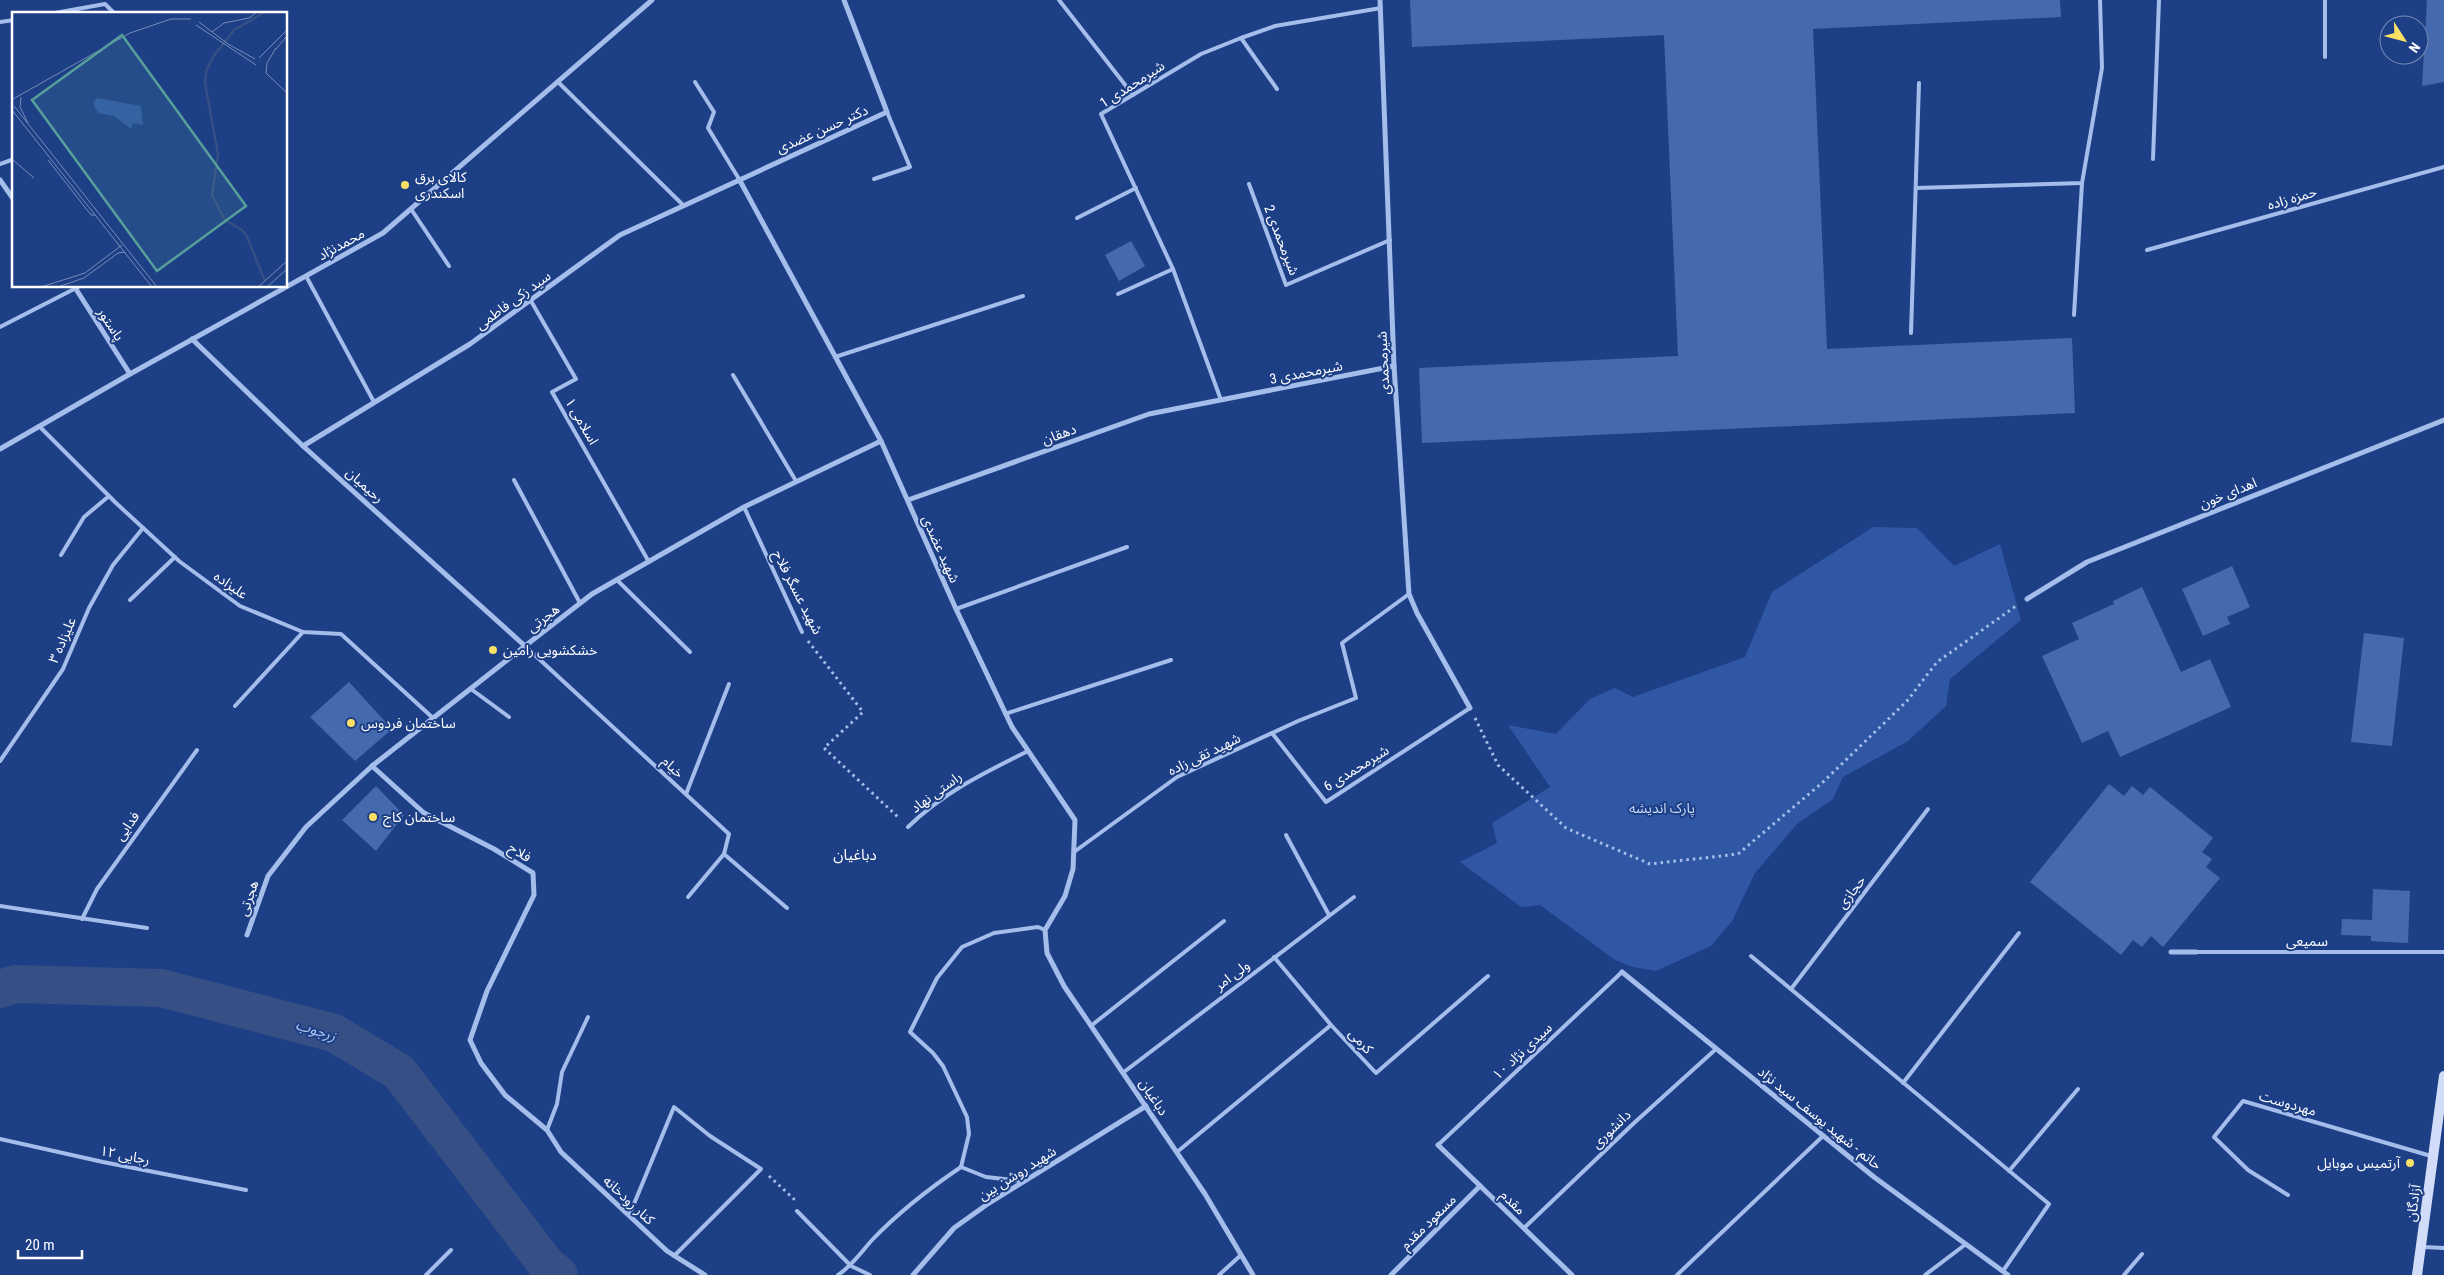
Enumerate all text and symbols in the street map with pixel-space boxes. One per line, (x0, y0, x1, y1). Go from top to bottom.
inset map (12, 12, 288, 288)
north arrow (2379, 15, 2429, 65)
text: N (2406, 39, 2424, 56)
street label: شیرمحمدی 1 (1097, 57, 1168, 112)
street label: دکتر حسن عضدی (774, 102, 871, 157)
place label: کالای برق اسکندری (415, 169, 467, 202)
marker: کالای برق اسکندری (399, 179, 411, 191)
street label: حمزه زاده (2265, 183, 2319, 214)
street label: شیرمحمدی 2 (1260, 203, 1303, 278)
street label: محمدنژاد (315, 225, 368, 264)
street label: سید زکی فاطمی (472, 267, 554, 333)
street label: پاستور (92, 304, 128, 345)
street label: شیرمحمدی (1373, 331, 1394, 395)
street label: شیرمحمدی 3 (1268, 357, 1344, 388)
street label: اسلامی ۱ (561, 395, 602, 448)
street label: دهقان (1040, 420, 1079, 448)
street label: رحیمیان (342, 464, 387, 507)
street label: اهدای خون (2197, 474, 2259, 513)
street label: شهید عضدی (918, 513, 963, 586)
street label: شهید عسگر فلاح (767, 547, 826, 638)
street label: علیزاده (211, 568, 251, 603)
street label: هجرتی (524, 601, 563, 636)
street label: علیزاده ۳ (45, 615, 80, 666)
place label: خشکشویی رامین (503, 642, 597, 659)
marker: خشکشویی رامین (487, 644, 499, 656)
place label: ساختمان فردوس (361, 715, 456, 732)
marker: ساختمان فردوس (345, 717, 357, 729)
street label: شهید تقی زاده (1165, 729, 1243, 779)
street label: شیرمحمدی 6 (1320, 742, 1392, 795)
street label: خیام (657, 753, 687, 783)
street label: راستی نهاد (907, 768, 965, 817)
park label: پارک اندیشه (1629, 800, 1695, 818)
street label: فدایی (111, 808, 143, 844)
place label: ساختمان کاج (383, 809, 455, 828)
marker: ساختمان کاج (367, 811, 379, 823)
street label: فلاح (504, 839, 534, 868)
district label: دباغیان (833, 846, 877, 864)
street label: حجازی (1833, 872, 1869, 912)
street label: هجرتی (234, 878, 262, 918)
street label: سمیعی (2286, 933, 2328, 950)
street label: ولی امر (1211, 957, 1253, 995)
water label: زرجوب (294, 1015, 339, 1045)
street label: سیدی نژاد ۱۰ (1489, 1019, 1556, 1083)
street label: کرمی (1345, 1025, 1377, 1058)
street label: حاتم - شهید یوسف سید نژاد (1753, 1063, 1885, 1175)
street label: دباغیان (1135, 1076, 1172, 1119)
street label: مهردوست (2257, 1087, 2318, 1120)
street label: دانشوری (1588, 1106, 1635, 1152)
street label: رجایی ۱۲ (98, 1142, 151, 1169)
street label: شهید روشن بین (975, 1143, 1060, 1204)
place label: آرتمیس موبایل (2317, 1155, 2401, 1172)
marker: آرتمیس موبایل (2404, 1157, 2416, 1169)
street label: کنار رودخانه (599, 1172, 658, 1229)
street label: آزادگان (2402, 1182, 2425, 1223)
street label: مقدم (1495, 1186, 1529, 1220)
street label: مسعود مقدم (1397, 1191, 1461, 1255)
scale bar (18, 1228, 81, 1260)
text: 20 m (25, 1236, 55, 1254)

